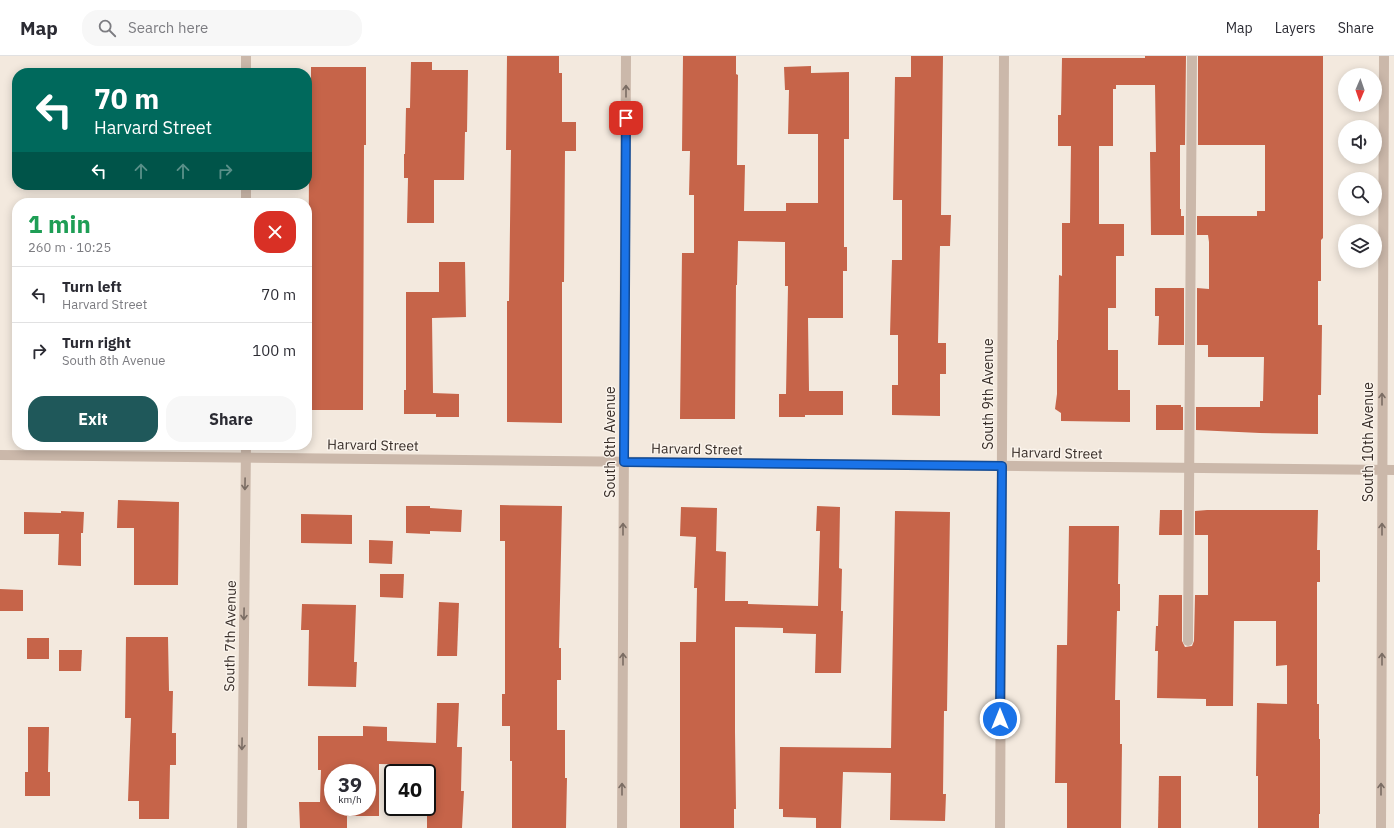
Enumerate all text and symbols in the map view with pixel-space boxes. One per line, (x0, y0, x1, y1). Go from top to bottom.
search box (82, 10, 362, 46)
text: Map (20, 16, 58, 40)
icon: search (96, 17, 118, 39)
text: Search here (128, 18, 208, 37)
text: Map (1226, 19, 1253, 37)
text: Layers (1275, 19, 1316, 37)
text: Share (1338, 19, 1374, 37)
north arrow (1338, 68, 1382, 112)
map controls (1338, 68, 1382, 268)
text: 70 m (94, 80, 159, 117)
icon: left (28, 84, 80, 136)
one-way arrow (622, 85, 630, 98)
pin (609, 101, 643, 135)
icon: arrive (615, 107, 637, 129)
text: Harvard Street (94, 116, 212, 139)
button: sound (1338, 120, 1382, 164)
icon: left (88, 160, 110, 182)
icon: ahead (130, 160, 152, 182)
icon: ahead (172, 160, 194, 182)
icon: right (214, 160, 236, 182)
button: search (1338, 172, 1382, 216)
text: 1 min (28, 208, 91, 240)
button: close (254, 211, 296, 253)
button: layers (1338, 224, 1382, 268)
text: 260 m · 10:25 (28, 239, 111, 256)
text: Turn left (62, 277, 122, 296)
icon: left (28, 284, 50, 306)
text: 70 m (261, 285, 296, 304)
text: Harvard Street (62, 296, 147, 313)
text: Turn right (62, 333, 131, 352)
street label: South 9th Avenue (979, 338, 997, 450)
icon: right (28, 340, 50, 362)
text: 100 m (252, 341, 296, 360)
text: South 8th Avenue (62, 352, 165, 369)
street label: South 10th Avenue (1359, 382, 1377, 502)
street label: South 8th Avenue (601, 386, 619, 498)
one-way arrow (1378, 393, 1386, 406)
button: Exit (28, 396, 158, 442)
button: Share (166, 396, 296, 442)
street label: Harvard Street (327, 435, 419, 455)
street label: Harvard Street (651, 439, 743, 459)
street label: Harvard Street (1011, 443, 1103, 463)
one-way arrow (241, 477, 249, 490)
one-way arrow (619, 523, 627, 536)
one-way arrow (1378, 523, 1386, 536)
street label: South 7th Avenue (220, 580, 240, 692)
one-way arrow (240, 607, 248, 620)
one-way arrow (619, 653, 627, 666)
one-way arrow (1378, 653, 1386, 666)
position arrow (979, 698, 1021, 740)
one-way arrow (239, 737, 246, 750)
speed limit sign: 40 (384, 764, 436, 816)
text: 39 (338, 771, 362, 798)
one-way arrow (618, 783, 626, 796)
one-way arrow (1377, 783, 1385, 796)
text: km/h (338, 793, 362, 806)

